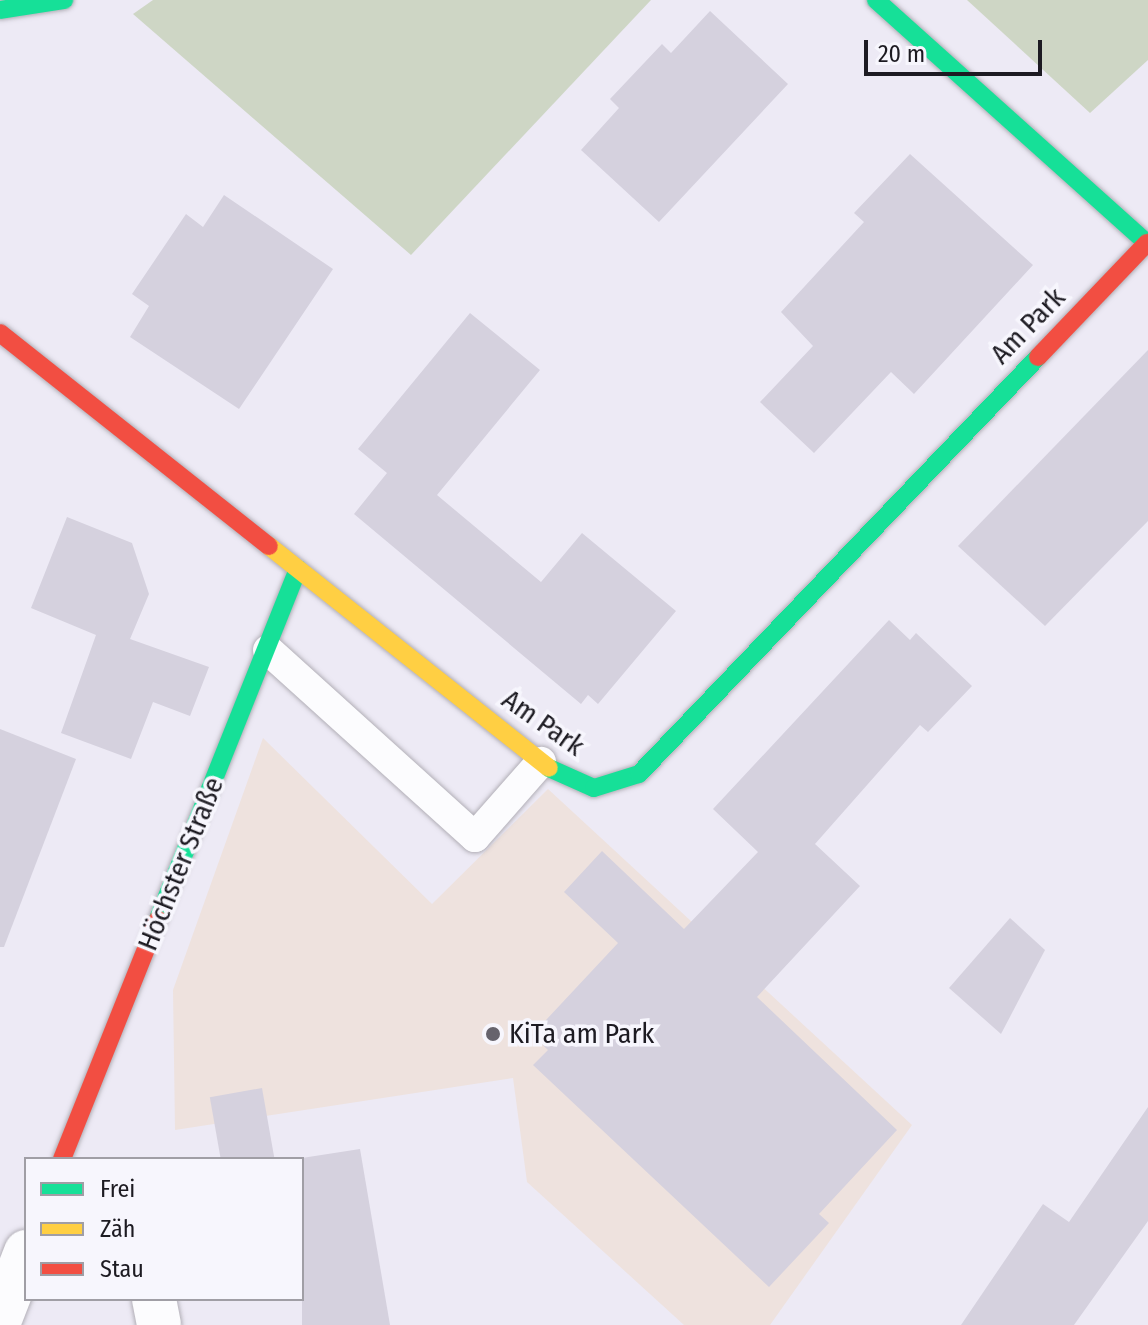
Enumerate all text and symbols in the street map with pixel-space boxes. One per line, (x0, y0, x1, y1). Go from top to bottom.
scale bar (868, 24, 1046, 74)
text: 20 m (878, 40, 925, 68)
street label: Am Park (984, 281, 1072, 371)
street label: Am Park (495, 683, 591, 763)
street label: Höchster Straße (131, 773, 231, 955)
place label: KiTa am Park (509, 1017, 654, 1051)
marker: KiTa am Park (484, 1025, 502, 1043)
legend (24, 1157, 304, 1301)
text: Frei (100, 1175, 135, 1203)
text: Zäh (100, 1215, 135, 1243)
text: Stau (100, 1255, 144, 1283)

